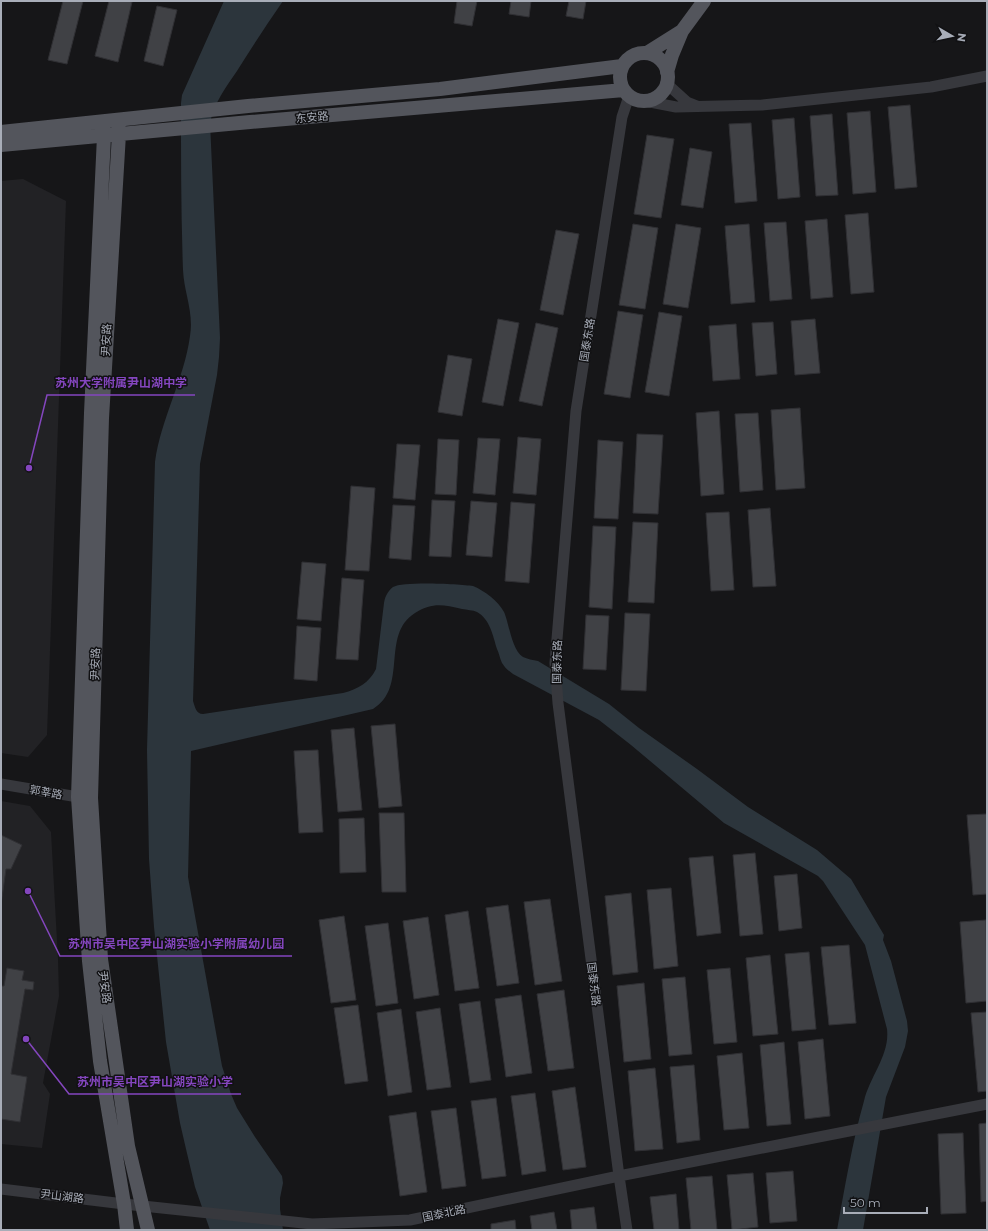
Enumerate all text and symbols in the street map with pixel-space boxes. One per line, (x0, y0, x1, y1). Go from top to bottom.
north arrow (932, 16, 972, 56)
text: N (954, 32, 969, 43)
street label: 东安路 (295, 109, 329, 125)
street label: 国泰东路 (577, 317, 597, 363)
street label: 尹安路 (98, 323, 114, 357)
callout: 苏州大学附属尹山湖中学 (47, 371, 195, 395)
text: 苏州大学附属尹山湖中学 (55, 375, 187, 390)
street label: 国泰东路 (550, 640, 564, 684)
street label: 尹安路 (87, 647, 103, 681)
street label: 郭莘路 (29, 782, 63, 802)
callout: 苏州市吴中区尹山湖实验小学附属幼儿园 (60, 932, 292, 956)
text: 苏州市吴中区尹山湖实验小学附属幼儿园 (68, 936, 284, 951)
street label: 国泰东路 (584, 961, 604, 1007)
street label: 尹安路 (96, 970, 114, 1004)
callout: 苏州市吴中区尹山湖实验小学 (69, 1070, 241, 1094)
text: 苏州市吴中区尹山湖实验小学 (77, 1074, 233, 1089)
street label: 尹山湖路 (39, 1186, 85, 1206)
scale bar (844, 1189, 927, 1215)
text: 50 m (850, 1195, 881, 1210)
street label: 国泰北路 (421, 1202, 467, 1224)

